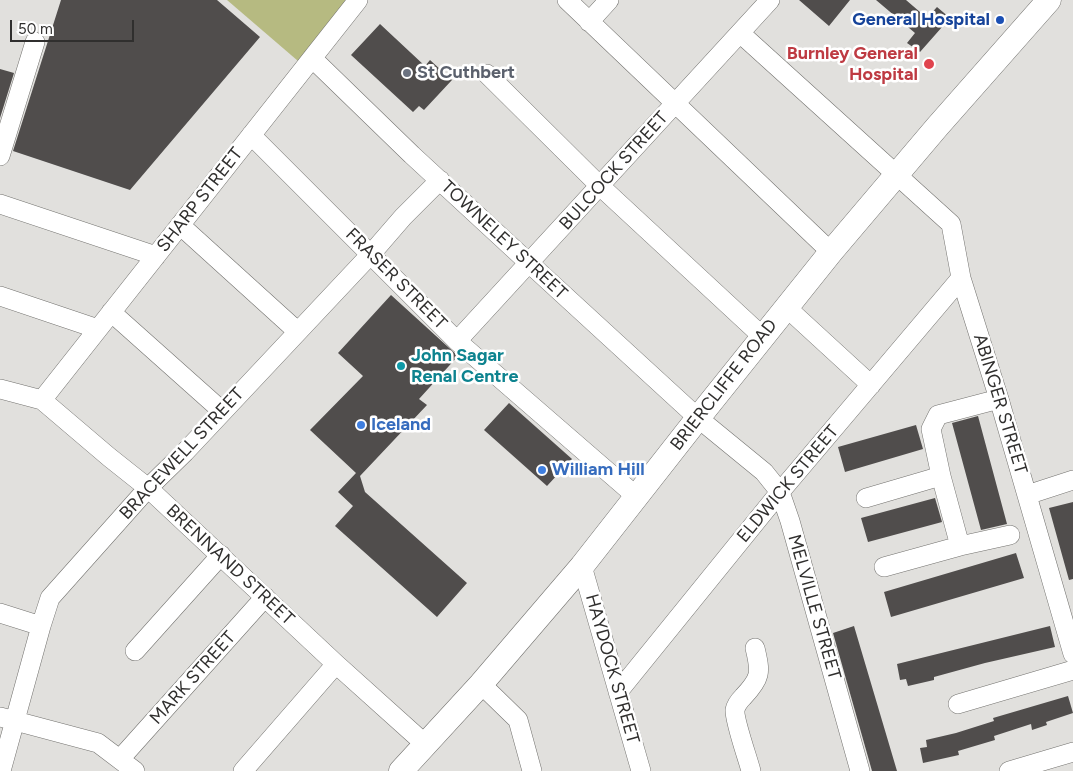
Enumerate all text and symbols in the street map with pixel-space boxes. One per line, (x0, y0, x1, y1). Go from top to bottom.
place label: General Hospital (852, 9, 990, 31)
scale bar (12, 10, 136, 42)
marker: General Hospital (994, 14, 1006, 26)
text: 50 m (18, 20, 53, 38)
place label: Burnley General Hospital (787, 43, 918, 86)
marker: Burnley General Hospital (922, 57, 936, 71)
place label: St Cuthbert (417, 62, 515, 84)
marker: St Cuthbert (401, 67, 413, 79)
street label: BULCOCK STREET (555, 107, 673, 235)
street label: SHARP STREET (153, 144, 247, 256)
street label: TOWNELEY STREET (437, 176, 571, 304)
street label: FRASER STREET (341, 224, 451, 334)
street label: BRIERCLIFFE ROAD (666, 315, 782, 455)
street label: ABINGER STREET (968, 331, 1032, 477)
place label: John Sagar Renal Centre (411, 345, 518, 388)
marker: John Sagar Renal Centre (395, 360, 407, 372)
street label: BRACEWELL STREET (115, 384, 249, 524)
place label: Iceland (371, 414, 431, 436)
marker: Iceland (355, 419, 367, 431)
street label: ELDWICK STREET (733, 421, 843, 547)
place label: William Hill (552, 459, 645, 481)
marker: William Hill (536, 464, 548, 476)
street label: BRENNAND STREET (161, 500, 299, 630)
street label: MELVILLE STREET (783, 532, 845, 682)
street label: HAYDOCK STREET (580, 592, 644, 746)
street label: MARK STREET (146, 627, 240, 729)

